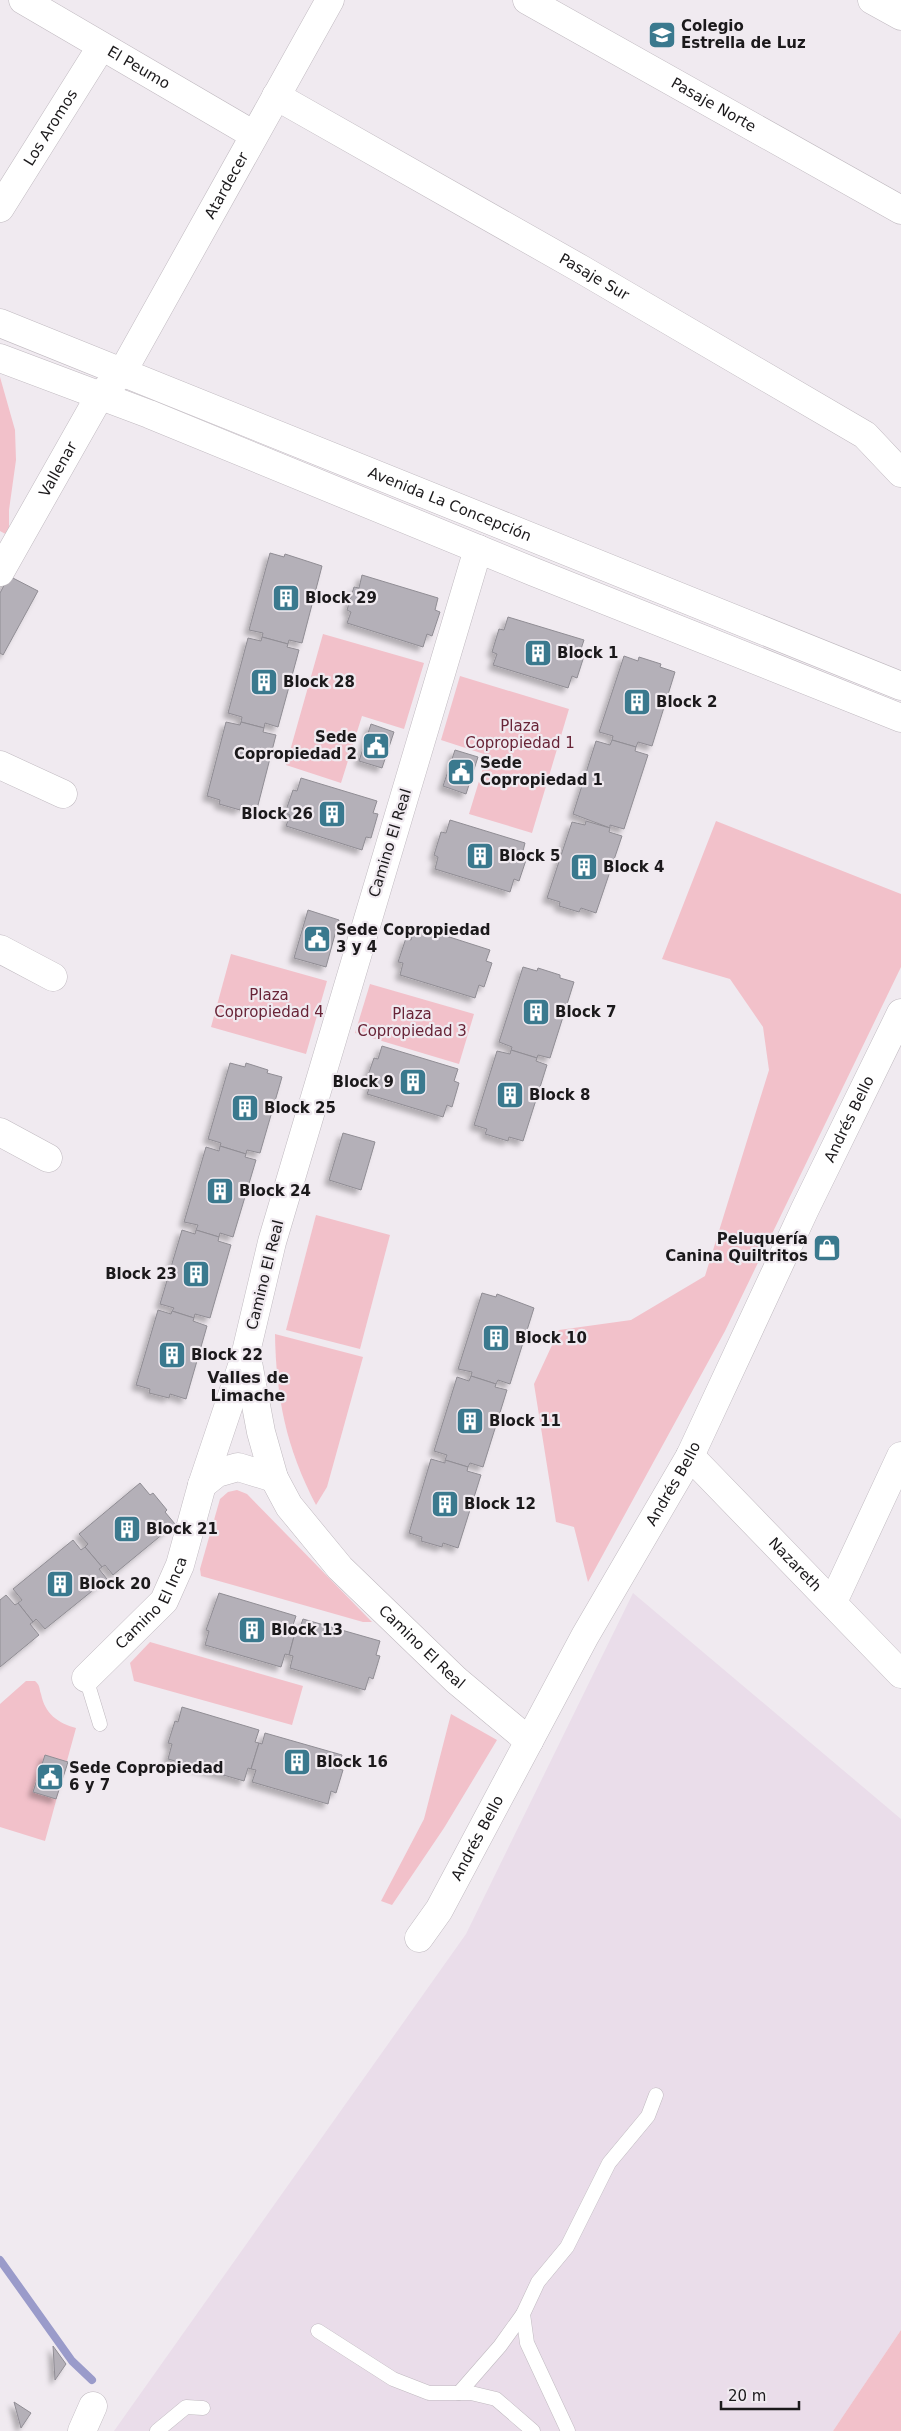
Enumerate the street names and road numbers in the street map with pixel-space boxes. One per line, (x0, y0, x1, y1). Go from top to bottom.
street label: El Peumo (104, 42, 173, 93)
street label: Pasaje Norte (668, 74, 759, 136)
street label: Los Aromos (20, 86, 81, 169)
street label: Atardecer (201, 148, 253, 222)
street label: Pasaje Sur (556, 250, 633, 305)
street label: Vallenar (35, 438, 81, 500)
street label: Avenida La Concepción (366, 463, 534, 545)
street label: Camino El Real (365, 787, 415, 899)
street label: Andrés Bello (820, 1073, 878, 1165)
street label: Camino El Real (243, 1218, 287, 1332)
street label: Andrés Bello (642, 1439, 704, 1529)
street label: Nazareth (765, 1534, 825, 1595)
street label: Camino El Inca (112, 1555, 191, 1653)
street label: Camino El Real (375, 1601, 469, 1693)
street label: Andrés Bello (447, 1792, 507, 1884)

